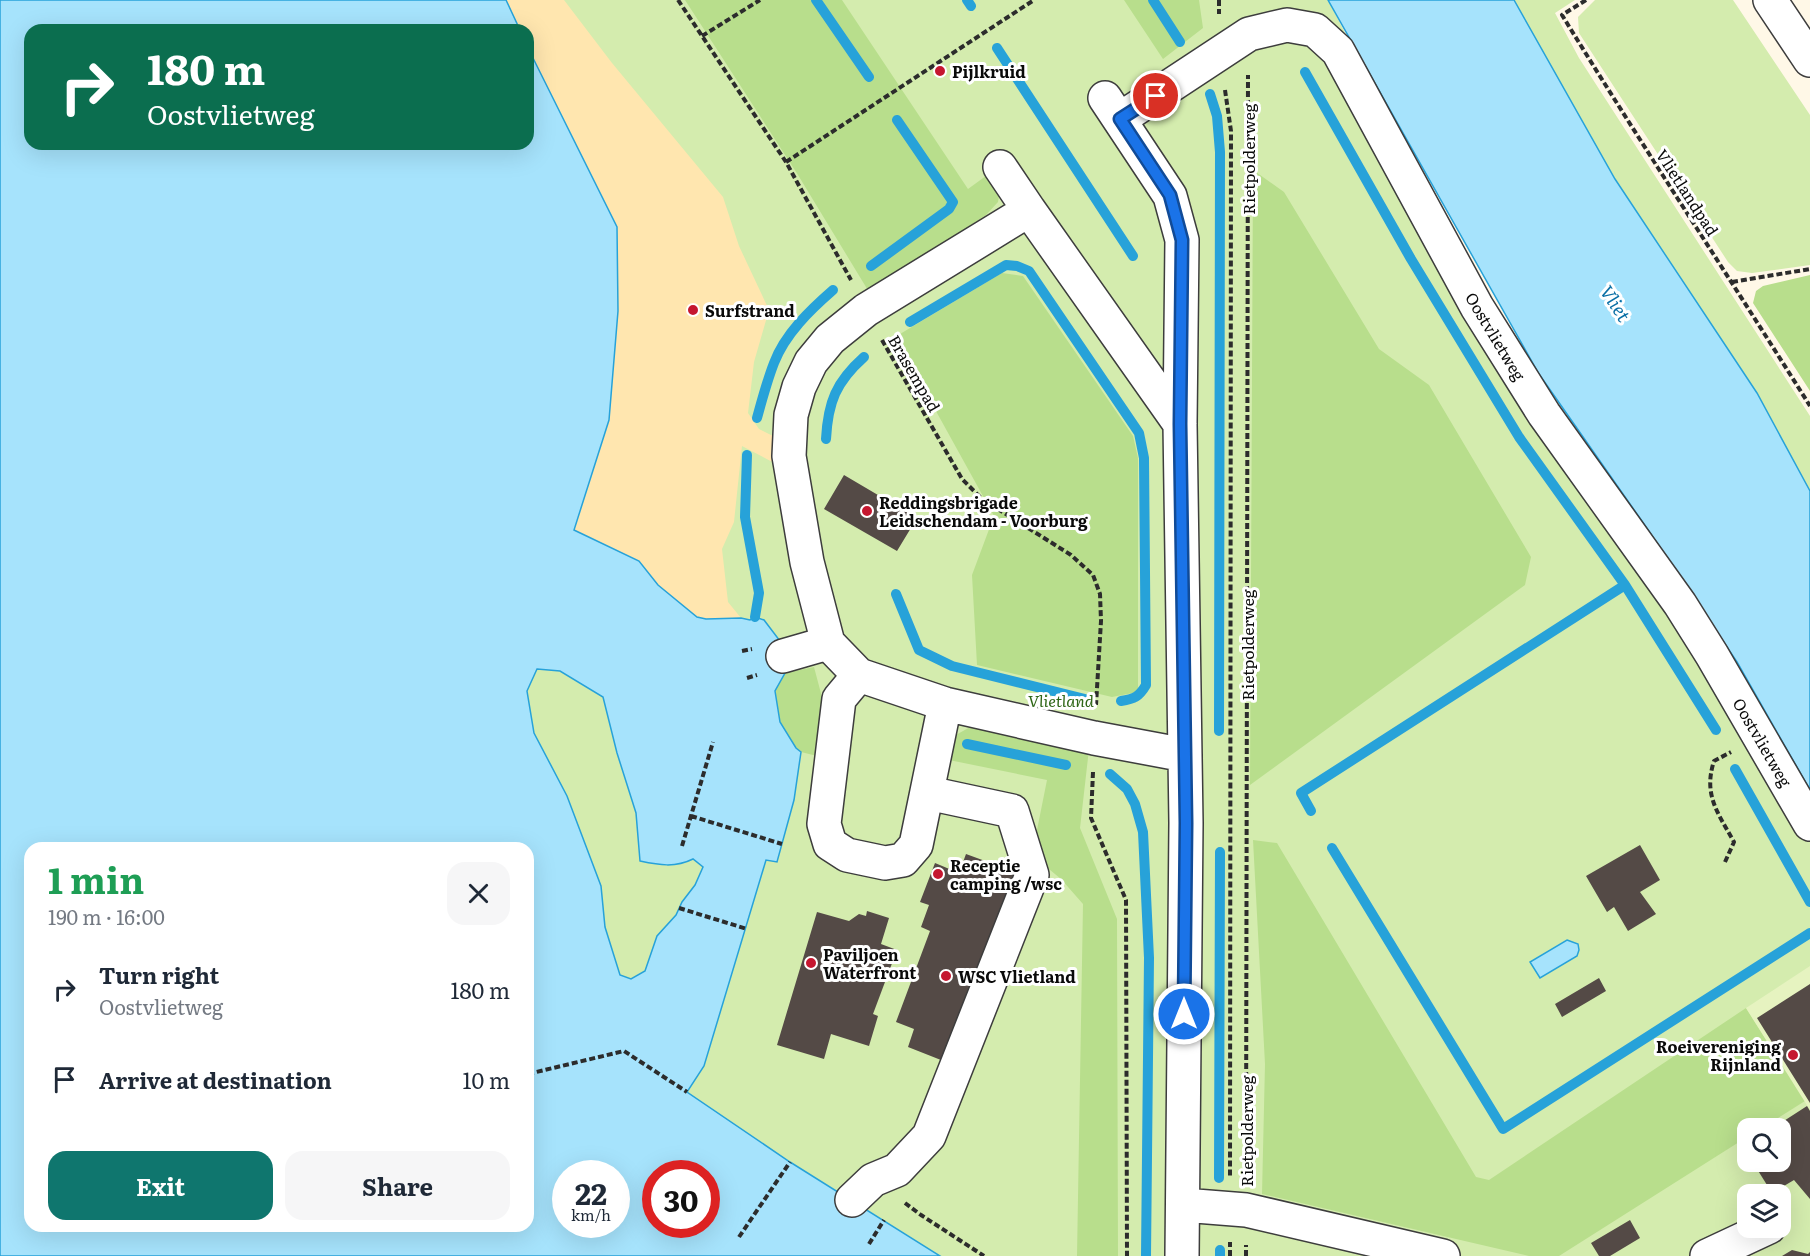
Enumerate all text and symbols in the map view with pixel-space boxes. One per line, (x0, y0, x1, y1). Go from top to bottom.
text: 180 m (147, 36, 265, 98)
icon: right (48, 48, 126, 126)
place label: Pijlkruid (952, 59, 1026, 83)
marker: Pijlkruid (933, 64, 947, 78)
pin (1130, 70, 1181, 121)
icon: arrive (1139, 79, 1172, 112)
text: Oostvlietweg (147, 93, 315, 133)
street label: Rietpolderweg (1236, 103, 1260, 215)
street label: Vlietlandpad (1651, 144, 1725, 240)
water label: Vliet (1594, 279, 1638, 327)
street label: Oostvlietweg (1460, 287, 1532, 385)
place label: Surfstrand (705, 298, 795, 322)
marker: Surfstrand (686, 303, 700, 317)
street label: Brasempad (883, 330, 947, 416)
place label: Reddingsbrigade Leidschendam - Voorburg (879, 490, 1088, 532)
marker: Reddingsbrigade Leidschendam - Voorburg (860, 504, 874, 518)
street label: Rietpolderweg (1235, 589, 1259, 701)
park label: Vlietland (1028, 688, 1095, 712)
street label: Oostvlietweg (1728, 693, 1798, 791)
text: 1 min (48, 852, 144, 905)
place label: Receptie camping /wsc (950, 853, 1062, 895)
button: close (447, 862, 510, 925)
marker: Receptie camping /wsc (931, 867, 945, 881)
text: 190 m · 16:00 (48, 901, 165, 931)
place label: Paviljoen Waterfront (823, 942, 916, 984)
marker: Paviljoen Waterfront (804, 956, 818, 970)
text: Turn right (99, 958, 219, 991)
place label: WSC Vlietland (958, 964, 1076, 988)
marker: WSC Vlietland (939, 969, 953, 983)
icon: right (48, 973, 81, 1006)
text: 180 m (450, 973, 510, 1006)
position arrow (1152, 982, 1216, 1046)
text: Oostvlietweg (99, 991, 223, 1021)
place label: Roeivereniging Rijnland (1656, 1034, 1781, 1076)
marker: Roeivereniging Rijnland (1786, 1048, 1800, 1062)
icon: arrive (48, 1063, 81, 1096)
text: Arrive at destination (99, 1063, 332, 1096)
text: 10 m (463, 1063, 510, 1096)
street label: Rietpolderweg (1234, 1075, 1258, 1187)
map controls (1737, 1118, 1791, 1238)
button: search (1737, 1118, 1791, 1172)
button: Exit (48, 1151, 273, 1220)
button: Share (285, 1151, 510, 1220)
speed limit sign: 30 (642, 1160, 720, 1238)
text: 22 (575, 1170, 607, 1214)
button: layers (1737, 1184, 1791, 1238)
text: km/h (571, 1203, 611, 1226)

